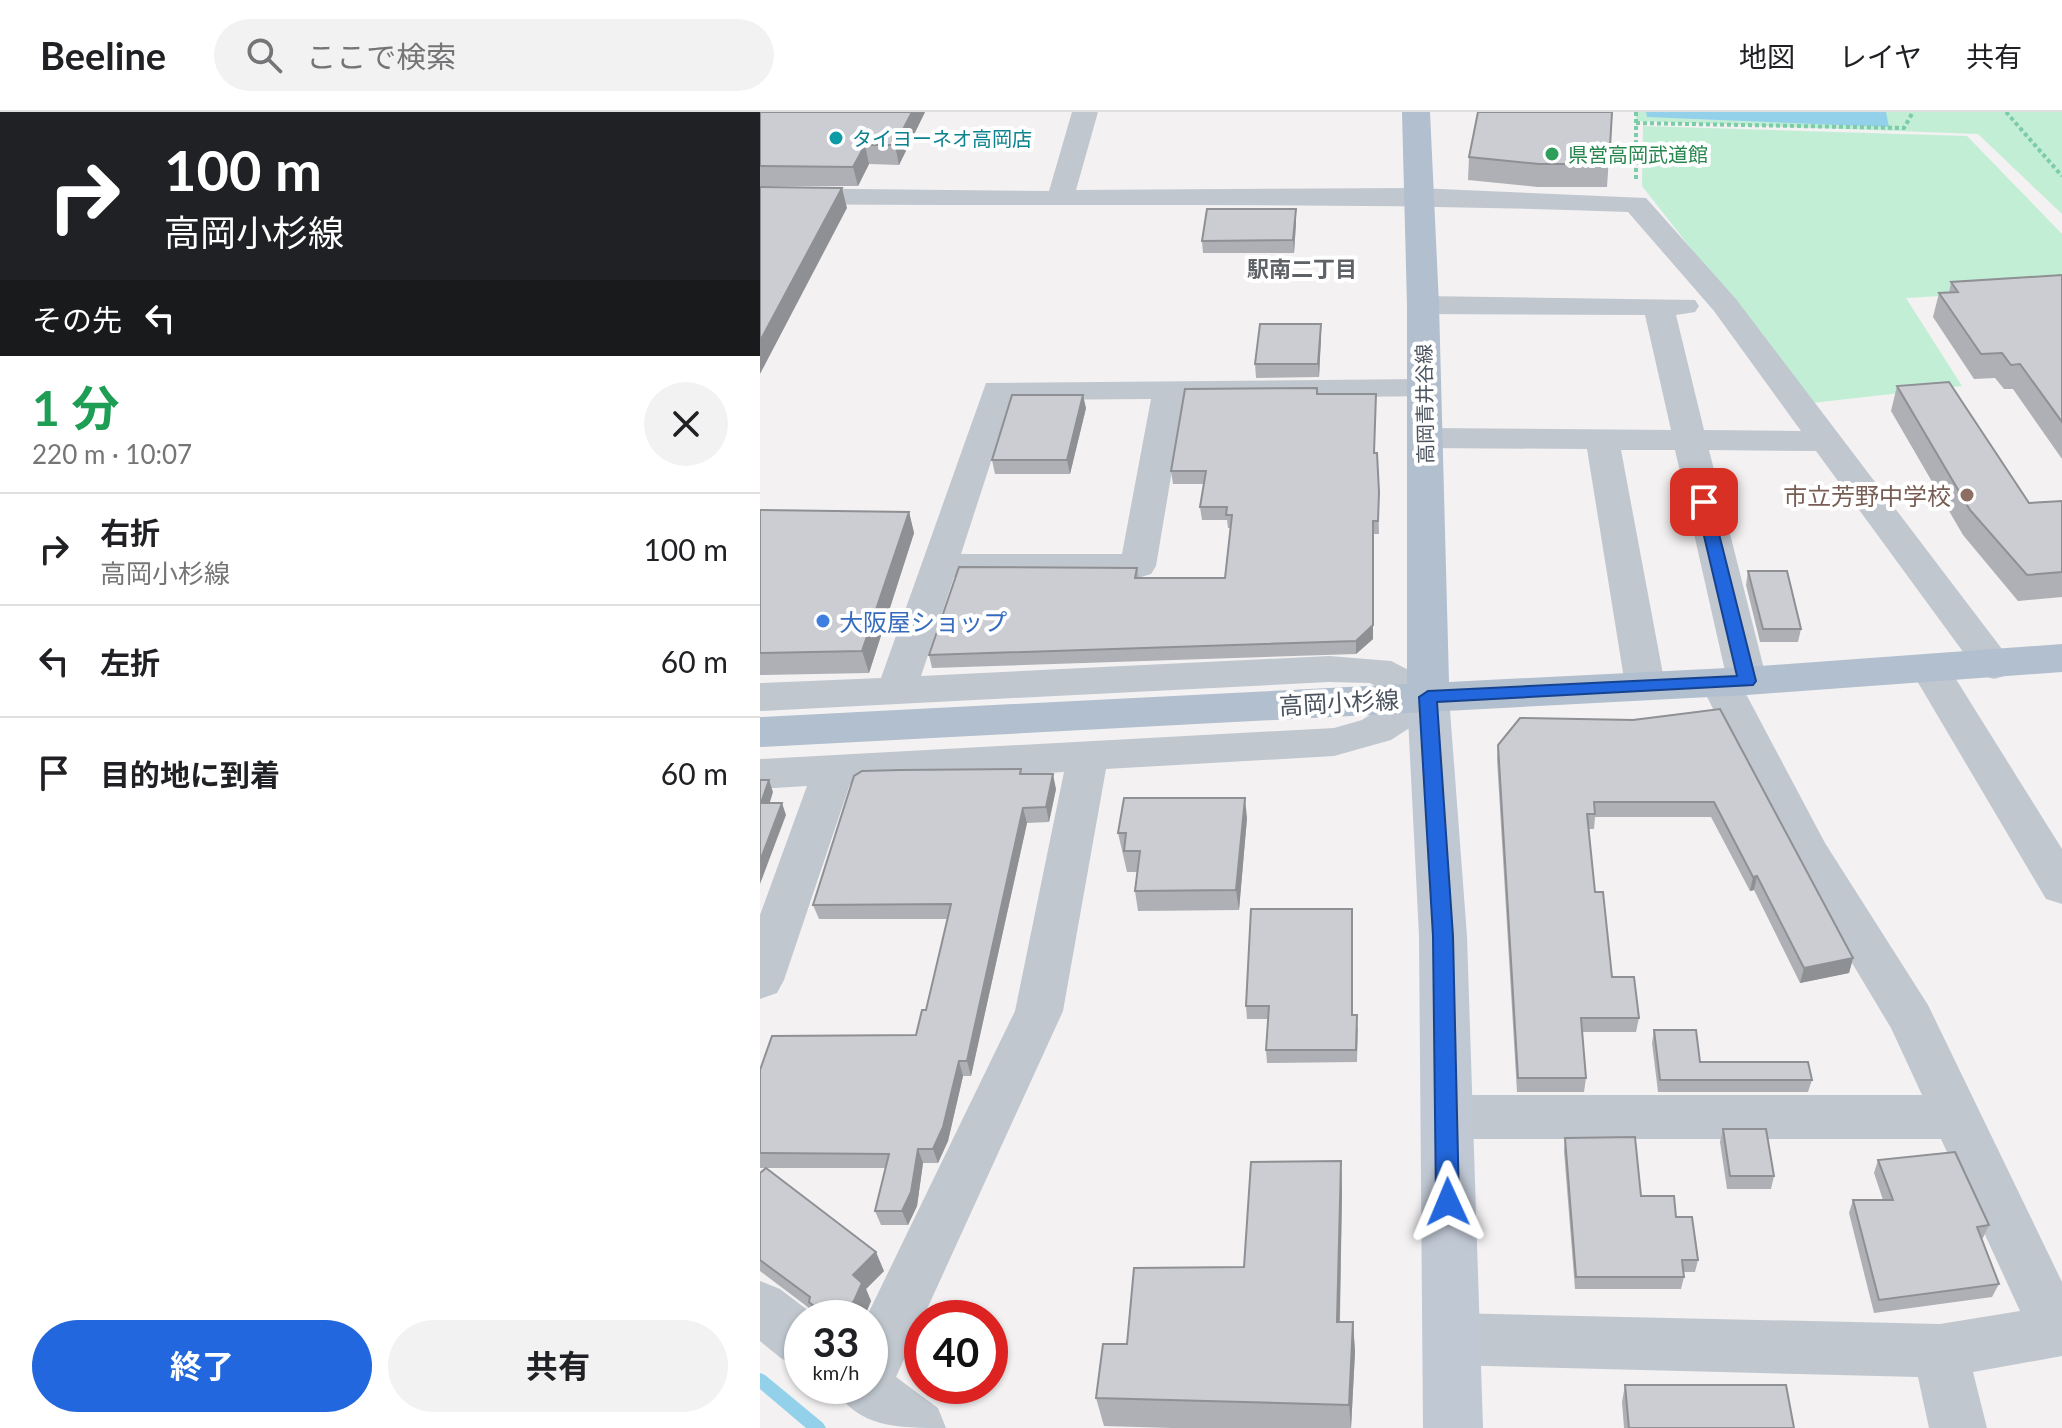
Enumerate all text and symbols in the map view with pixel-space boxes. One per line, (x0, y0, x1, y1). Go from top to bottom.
search box (214, 19, 774, 91)
text: Beeline (40, 32, 166, 78)
icon: search (242, 33, 286, 77)
text: ここで検索 (306, 38, 456, 74)
text: 地図 (1739, 39, 1795, 73)
text: レイヤ (1839, 39, 1922, 73)
text: 共有 (1966, 39, 2022, 73)
place label: タイヨーネオ高岡店 (852, 126, 1032, 150)
marker: タイヨーネオ高岡店 (827, 129, 845, 147)
text: 100 m (164, 136, 322, 203)
place label: 県営高岡武道館 (1568, 142, 1708, 166)
icon: right (32, 144, 136, 248)
marker: 県営高岡武道館 (1543, 145, 1561, 163)
text: 高岡小杉線 (164, 210, 344, 254)
district label: 駅南二丁目 (1247, 255, 1357, 282)
icon: left (138, 296, 182, 340)
text: その先 (32, 301, 122, 337)
street label: 高岡青井谷線 (1411, 344, 1437, 464)
text: 1 分 (32, 379, 120, 436)
button: close (644, 382, 728, 466)
text: 220 m · 10:07 (32, 438, 192, 470)
pin (1670, 468, 1738, 536)
icon: arrive (1682, 480, 1726, 524)
place label: 市立芳野中学校 (1783, 481, 1951, 510)
marker: 市立芳野中学校 (1958, 486, 1976, 504)
text: 右折 (100, 514, 160, 550)
icon: right (32, 527, 76, 571)
text: 100 m (643, 531, 728, 567)
text: 高岡小杉線 (100, 557, 230, 589)
place label: 大阪屋ショップ (839, 607, 1007, 636)
marker: 大阪屋ショップ (814, 612, 832, 630)
icon: left (32, 639, 76, 683)
text: 60 m (661, 643, 728, 679)
text: 左折 (100, 644, 160, 680)
street label: 高岡小杉線 (1278, 684, 1400, 720)
icon: arrive (32, 751, 76, 795)
text: 60 m (661, 755, 728, 791)
text: 目的地に到着 (100, 756, 280, 792)
position arrow (1406, 1160, 1490, 1244)
speed limit sign: 40 (904, 1300, 1008, 1404)
text: 33 (813, 1318, 859, 1366)
button: 終了 (32, 1320, 372, 1412)
button: 共有 (388, 1320, 728, 1412)
text: km/h (813, 1360, 859, 1384)

